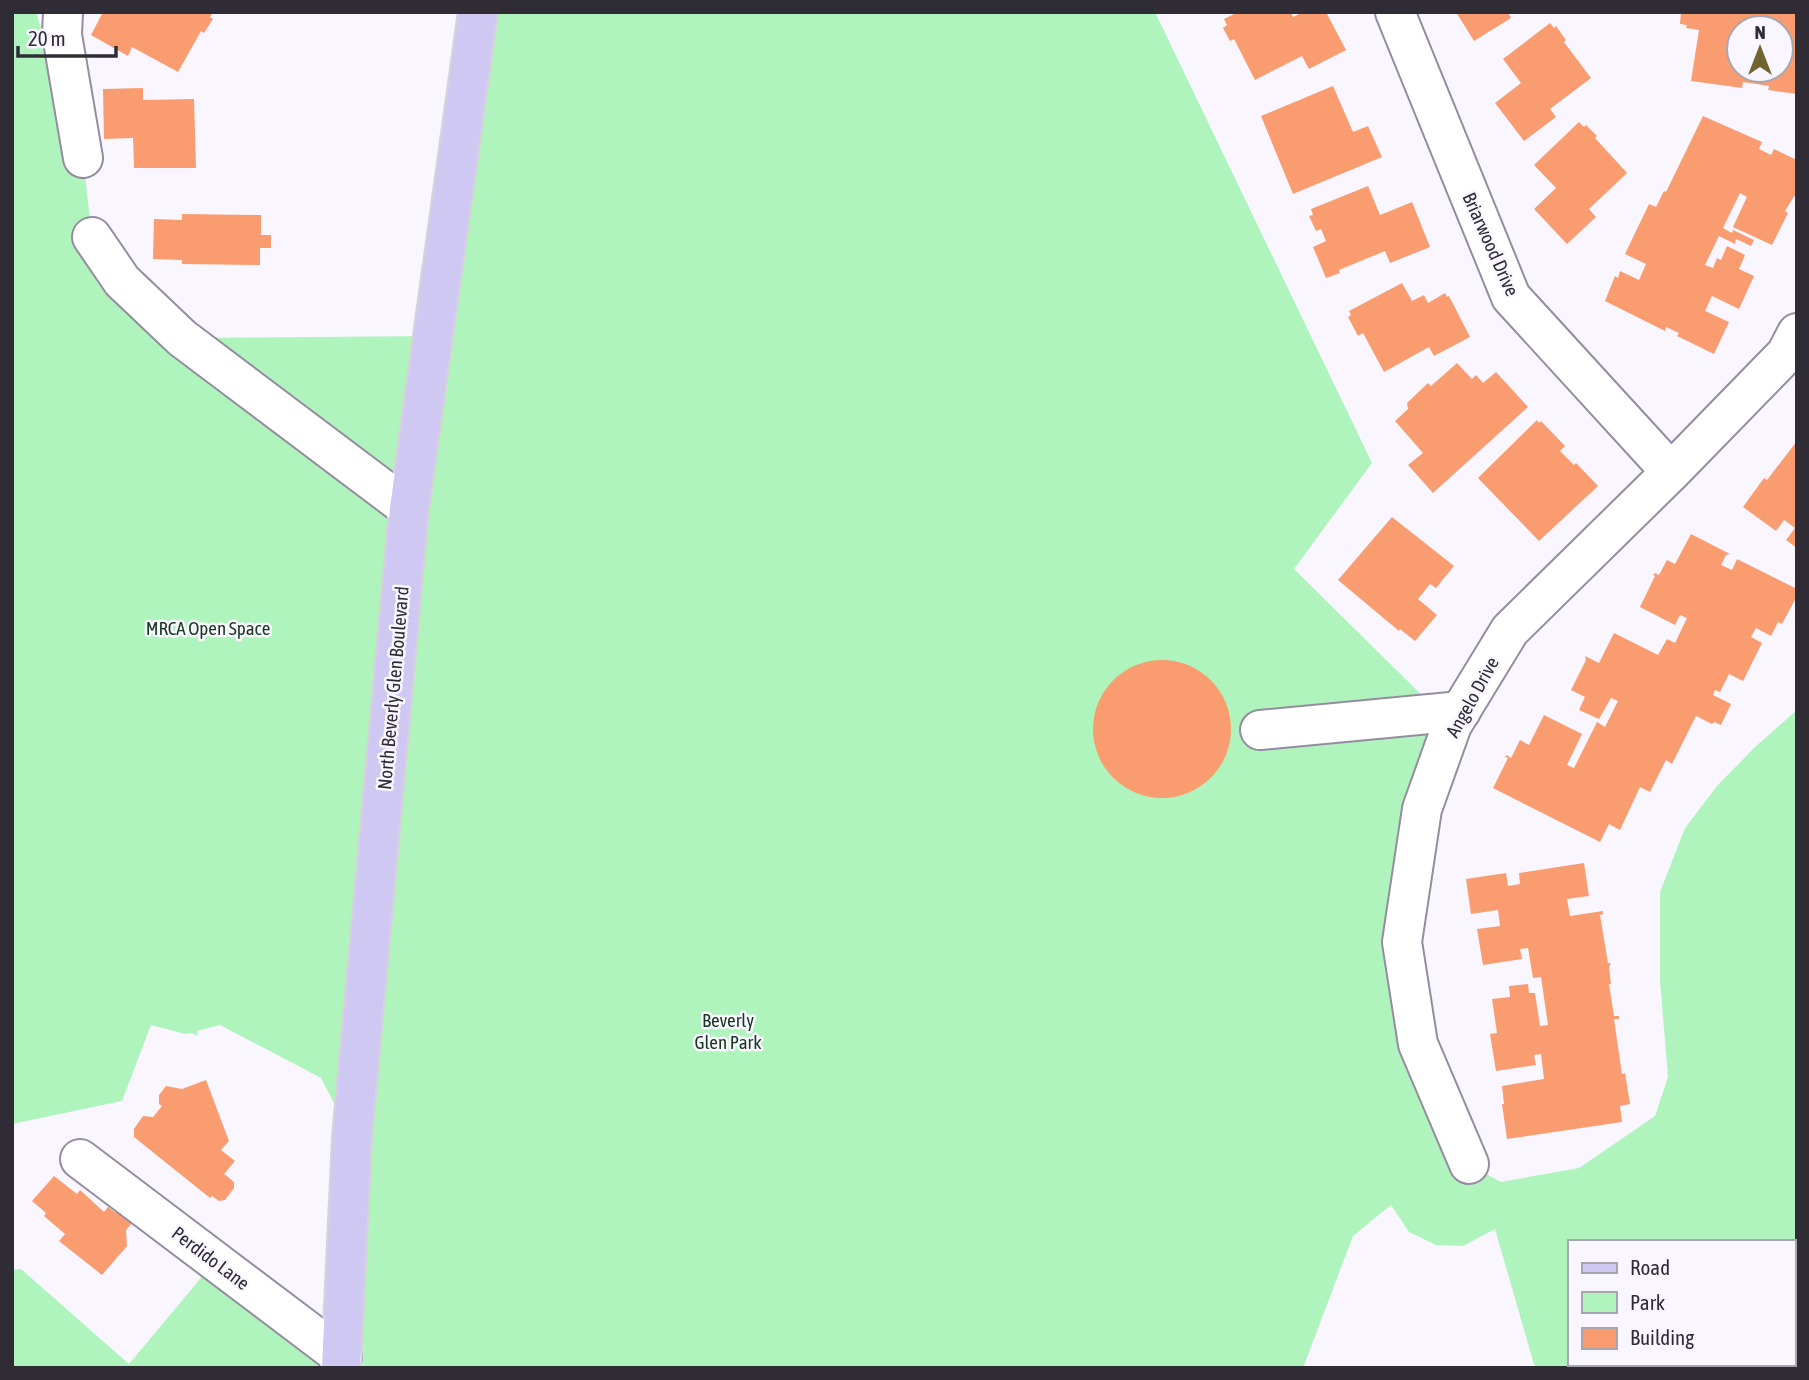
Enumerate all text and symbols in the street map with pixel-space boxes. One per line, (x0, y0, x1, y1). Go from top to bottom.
scale bar (18, 14, 116, 58)
north arrow (1725, 14, 1795, 84)
text: N (1754, 21, 1766, 43)
text: 20 m (28, 26, 66, 50)
street label: Briarwood Drive (1458, 189, 1524, 299)
street label: North Beverly Glen Boulevard (373, 585, 413, 791)
park label: MRCA Open Space (146, 617, 270, 639)
street label: Angelo Drive (1441, 653, 1503, 741)
park label: Beverly Glen Park (694, 1009, 762, 1053)
street label: Perdido Lane (168, 1222, 254, 1294)
legend (1568, 1240, 1795, 1366)
text: Road (1630, 1255, 1670, 1279)
text: Park (1630, 1290, 1665, 1314)
text: Building (1630, 1325, 1694, 1349)

